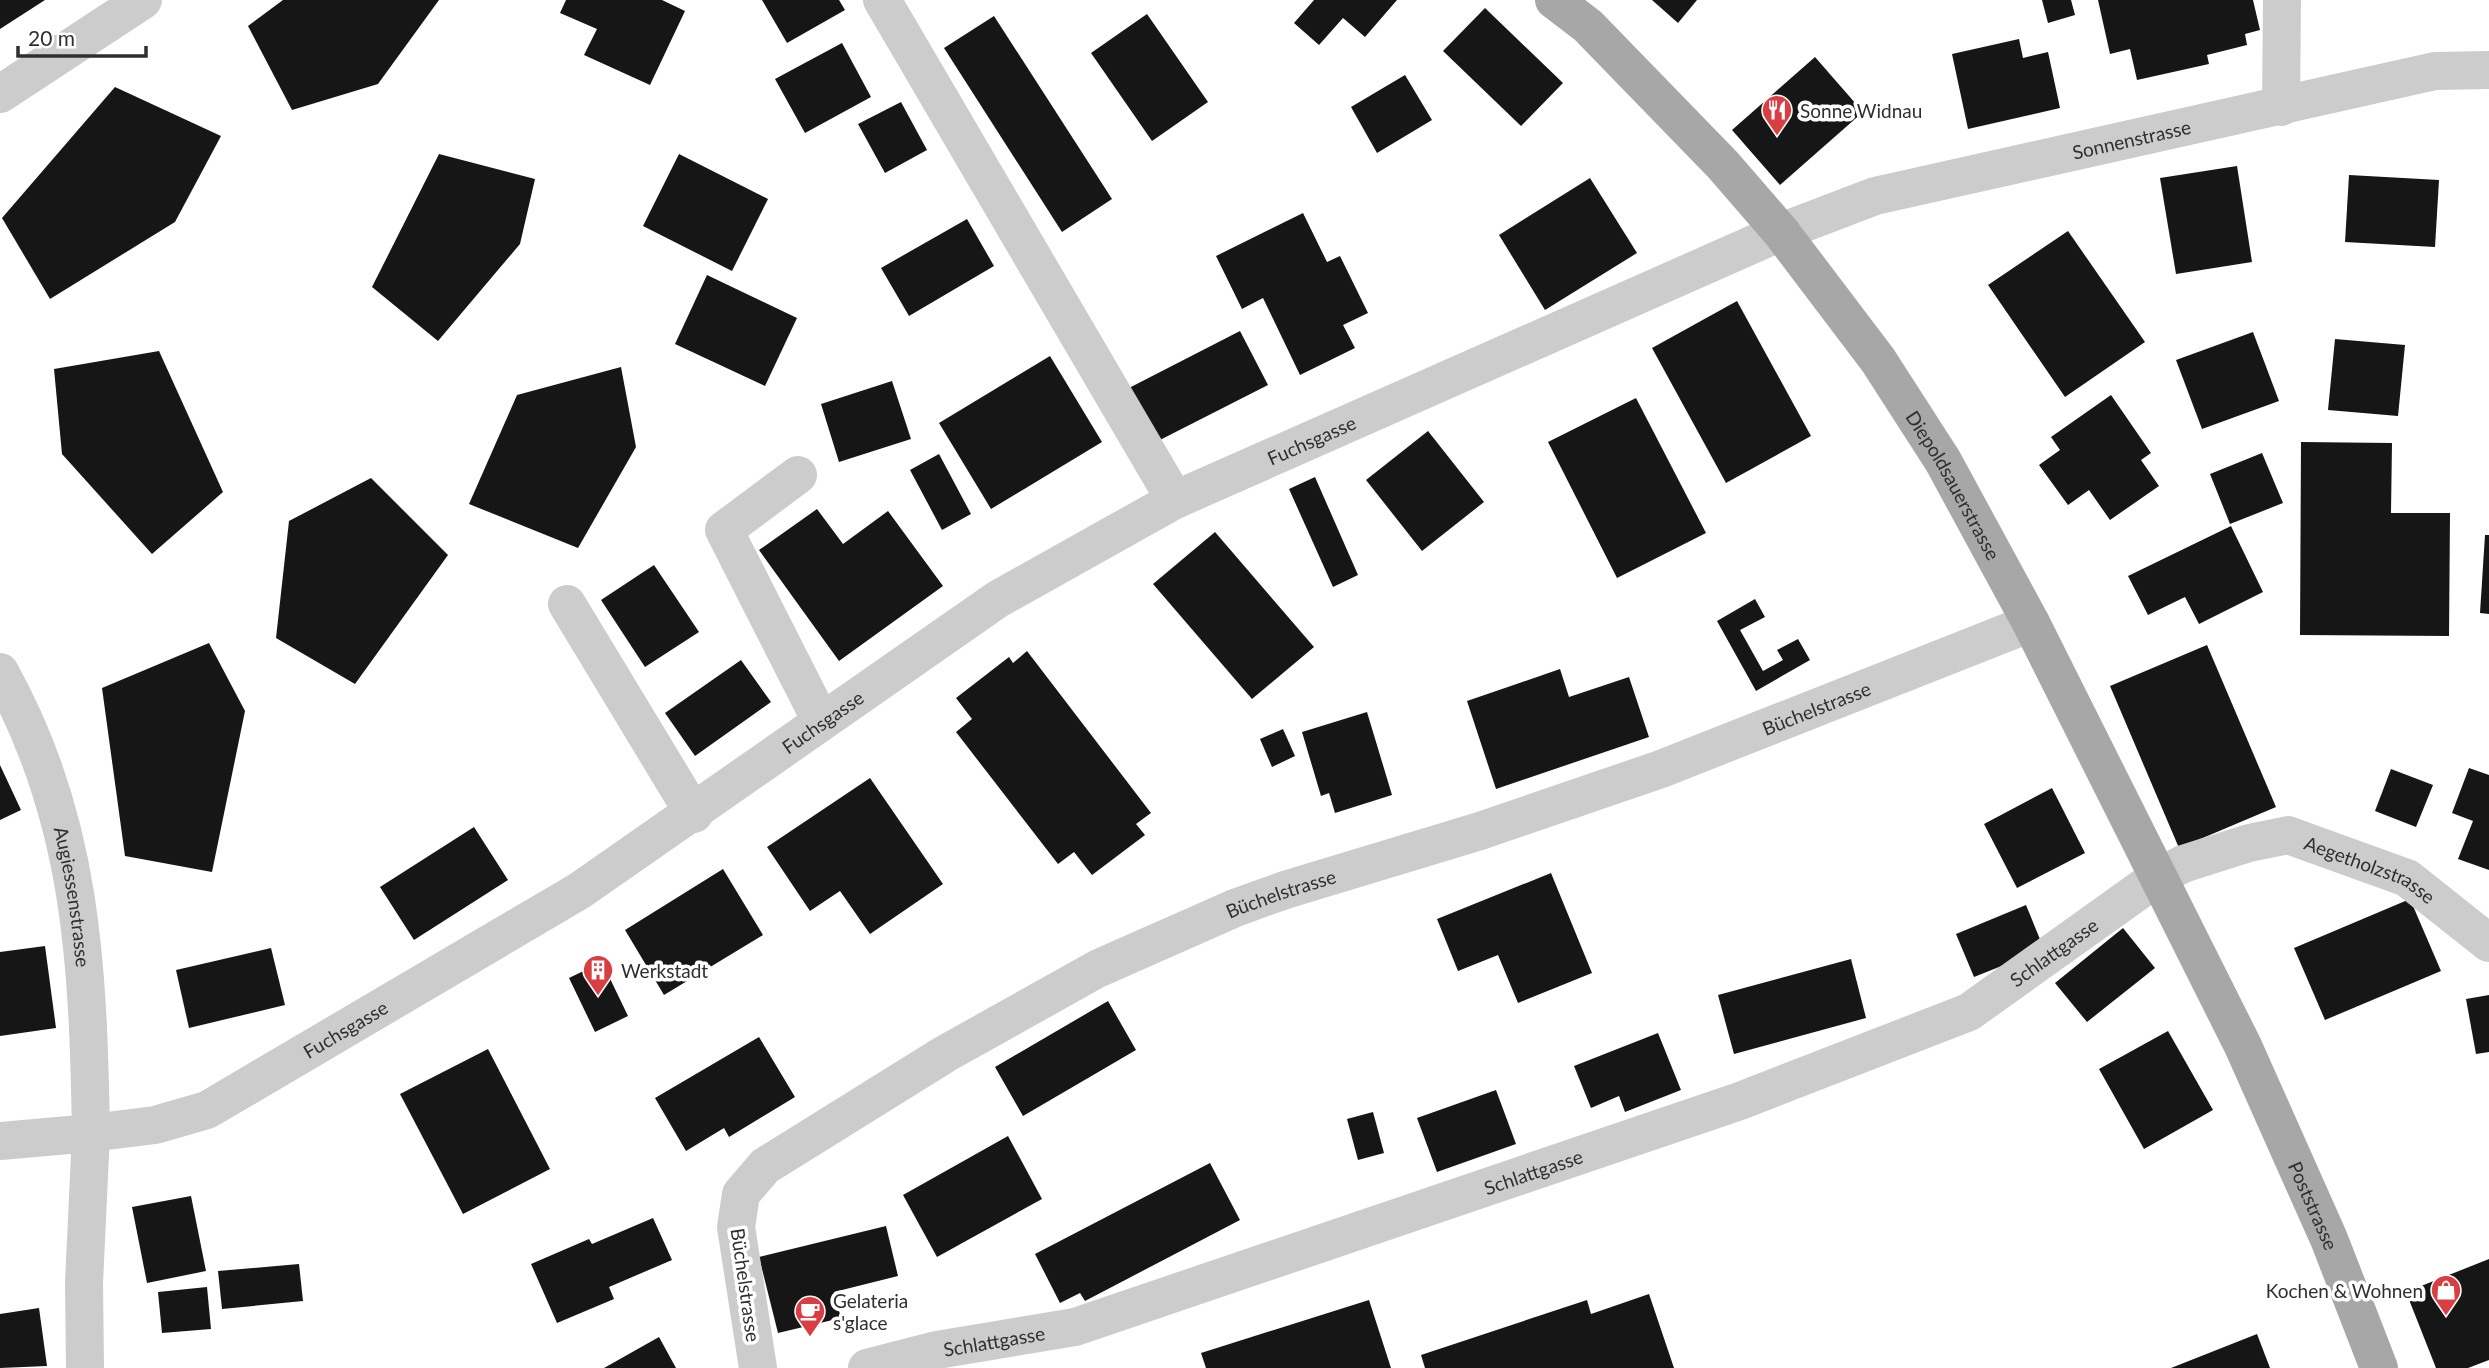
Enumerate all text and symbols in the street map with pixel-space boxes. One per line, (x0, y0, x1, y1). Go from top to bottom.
scale bar (18, 14, 145, 58)
text: 20 m (28, 25, 75, 50)
restaurant icon: Sonne Widnau (1760, 93, 1794, 137)
place label: Sonne Widnau (1800, 99, 1922, 122)
street label: Sonnenstrasse (2070, 114, 2193, 163)
street label: Diepoldsauerstrasse (1902, 406, 2006, 563)
street label: Fuchsgasse (1263, 410, 1359, 469)
street label: Büchelstrasse (1759, 676, 1874, 740)
street label: Fuchsgasse (777, 685, 868, 758)
street label: Augiessenstrasse (50, 824, 95, 968)
street label: Aegetholzstrasse (2302, 830, 2440, 908)
street label: Büchelstrasse (1222, 864, 1338, 922)
street label: Schlattgasse (2005, 913, 2102, 991)
building icon: Werkstadt (581, 953, 615, 997)
place label: Werkstadt (621, 959, 708, 982)
street label: Fuchsgasse (299, 995, 392, 1063)
street label: Schlattgasse (1481, 1144, 1585, 1199)
street label: Poststrasse (2284, 1158, 2344, 1253)
street label: Büchelstrasse (727, 1227, 765, 1343)
shop icon: Kochen & Wohnen (2429, 1273, 2463, 1317)
place label: Kochen & Wohnen (2266, 1279, 2423, 1302)
place label: Gelateria s'glace (833, 1289, 908, 1334)
cafe icon: Gelateria s'glace (793, 1294, 827, 1338)
street label: Schlattgasse (941, 1321, 1046, 1360)

